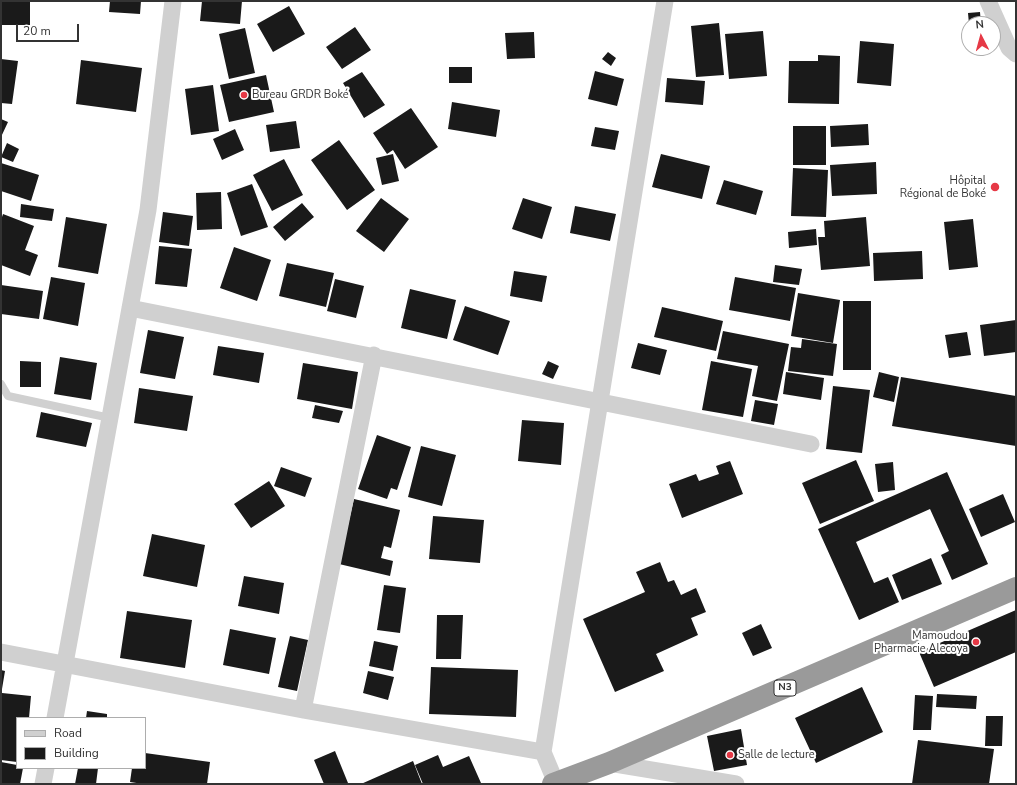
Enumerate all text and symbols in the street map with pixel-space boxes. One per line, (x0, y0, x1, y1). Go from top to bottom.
scale bar (18, 16, 81, 42)
north arrow (961, 16, 1001, 56)
text: N (975, 17, 985, 32)
text: 20 m (23, 23, 51, 39)
place label: Bureau GRDR Boké (252, 88, 349, 102)
marker: Bureau GRDR Boké (239, 90, 249, 100)
place label: Hôpital Régional de Boké (900, 174, 986, 200)
marker: Hôpital Régional de Boké (989, 181, 1001, 193)
place label: Mamoudou Pharmacie Alecoya (874, 629, 968, 655)
marker: Mamoudou Pharmacie Alecoya (971, 637, 981, 647)
road number: N3 (774, 680, 796, 696)
legend (16, 717, 146, 769)
text: Road (54, 725, 82, 741)
text: Building (54, 745, 99, 761)
place label: Salle de lecture (738, 748, 815, 762)
marker: Salle de lecture (725, 750, 735, 760)

